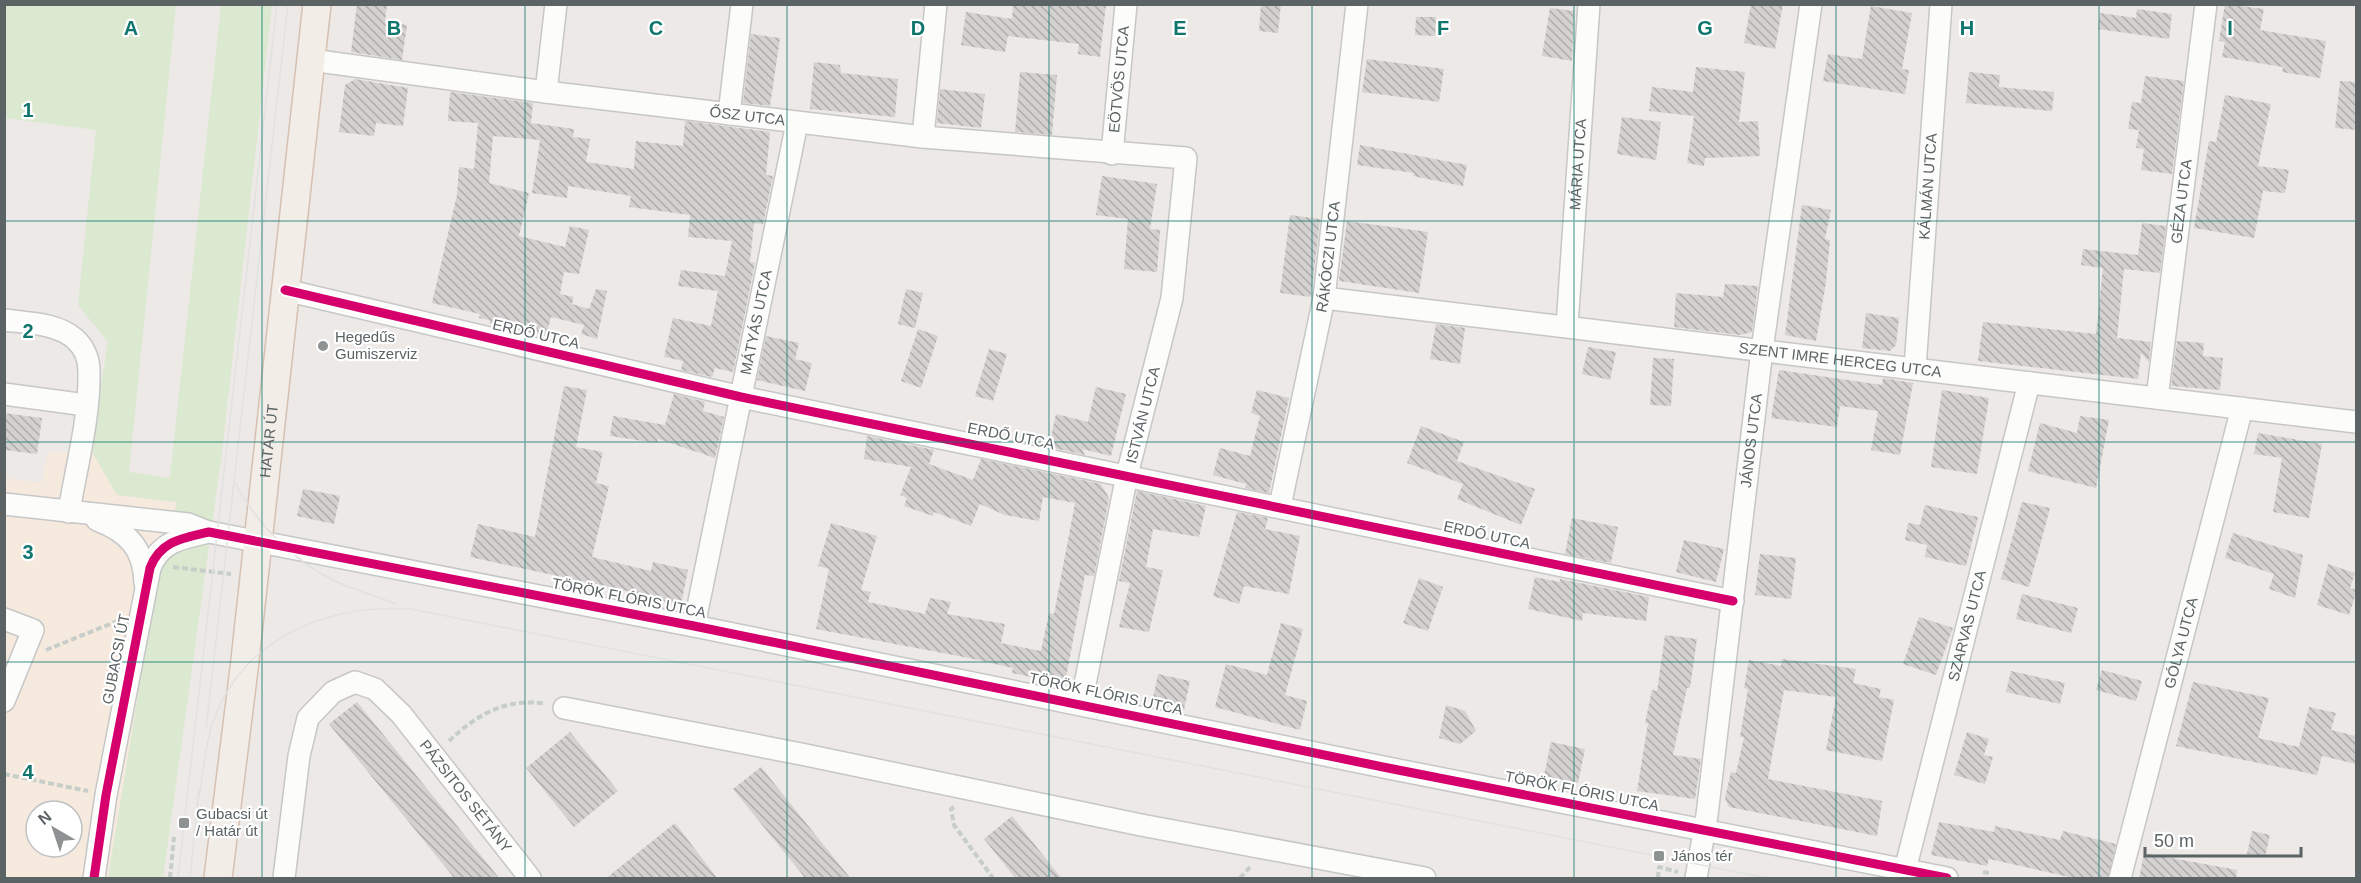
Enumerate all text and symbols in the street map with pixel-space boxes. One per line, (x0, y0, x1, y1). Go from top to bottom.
text: A (124, 17, 138, 39)
text: B (387, 17, 401, 39)
text: C (649, 17, 663, 39)
text: D (911, 17, 925, 39)
text: E (1173, 17, 1187, 39)
text: F (1437, 17, 1449, 39)
text: G (1697, 17, 1713, 39)
text: H (1960, 17, 1974, 39)
text: I (2227, 17, 2233, 39)
street label: EÖTVÖS UTCA (1105, 25, 1132, 134)
text: 1 (22, 99, 34, 121)
street label: ŐSZ UTCA (709, 103, 786, 128)
street label: MÁRIA UTCA (1566, 118, 1589, 211)
street label: KÁLMÁN UTCA (1915, 133, 1940, 240)
street label: GÉZA UTCA (2167, 158, 2195, 245)
street label: RÁKÓCZI UTCA (1312, 200, 1343, 314)
street label: MÁTYÁS UTCA (737, 268, 775, 376)
street label: ERDŐ UTCA (491, 315, 581, 352)
text: 2 (22, 320, 34, 342)
place label: Hegedűs Gumiszerviz (335, 328, 418, 362)
marker: Hegedűs Gumiszerviz (316, 339, 330, 353)
street label: SZENT IMRE HERCEG UTCA (1738, 339, 1943, 380)
street label: ISTVÁN UTCA (1122, 365, 1163, 465)
street label: JÁNOS UTCA (1737, 392, 1765, 489)
street label: HATÁR ÚT (256, 403, 281, 479)
street label: ERDŐ UTCA (966, 419, 1056, 452)
street label: ERDŐ UTCA (1442, 517, 1532, 552)
text: 3 (22, 541, 34, 563)
street label: SZARVAS UTCA (1944, 568, 1989, 683)
street label: TÖRÖK FLÓRIS UTCA (551, 574, 708, 621)
street label: GÓLYA UTCA (2161, 595, 2201, 690)
street label: GUBACSI ÚT (98, 612, 133, 706)
street label: TÖRÖK FLÓRIS UTCA (1028, 669, 1185, 718)
street label: PÁZSITOS SÉTÁNY (417, 736, 515, 855)
text: 4 (22, 761, 34, 783)
street label: TÖRÖK FLÓRIS UTCA (1504, 767, 1661, 814)
north arrow (24, 799, 84, 859)
place label: Gubacsi út / Határ út (196, 805, 269, 839)
text: N (35, 807, 55, 828)
marker: Gubacsi út / Határ út (177, 816, 191, 830)
scale bar (2145, 820, 2301, 858)
text: 50 m (2154, 831, 2194, 851)
place label: János tér (1671, 847, 1733, 864)
marker: János tér (1652, 849, 1666, 863)

